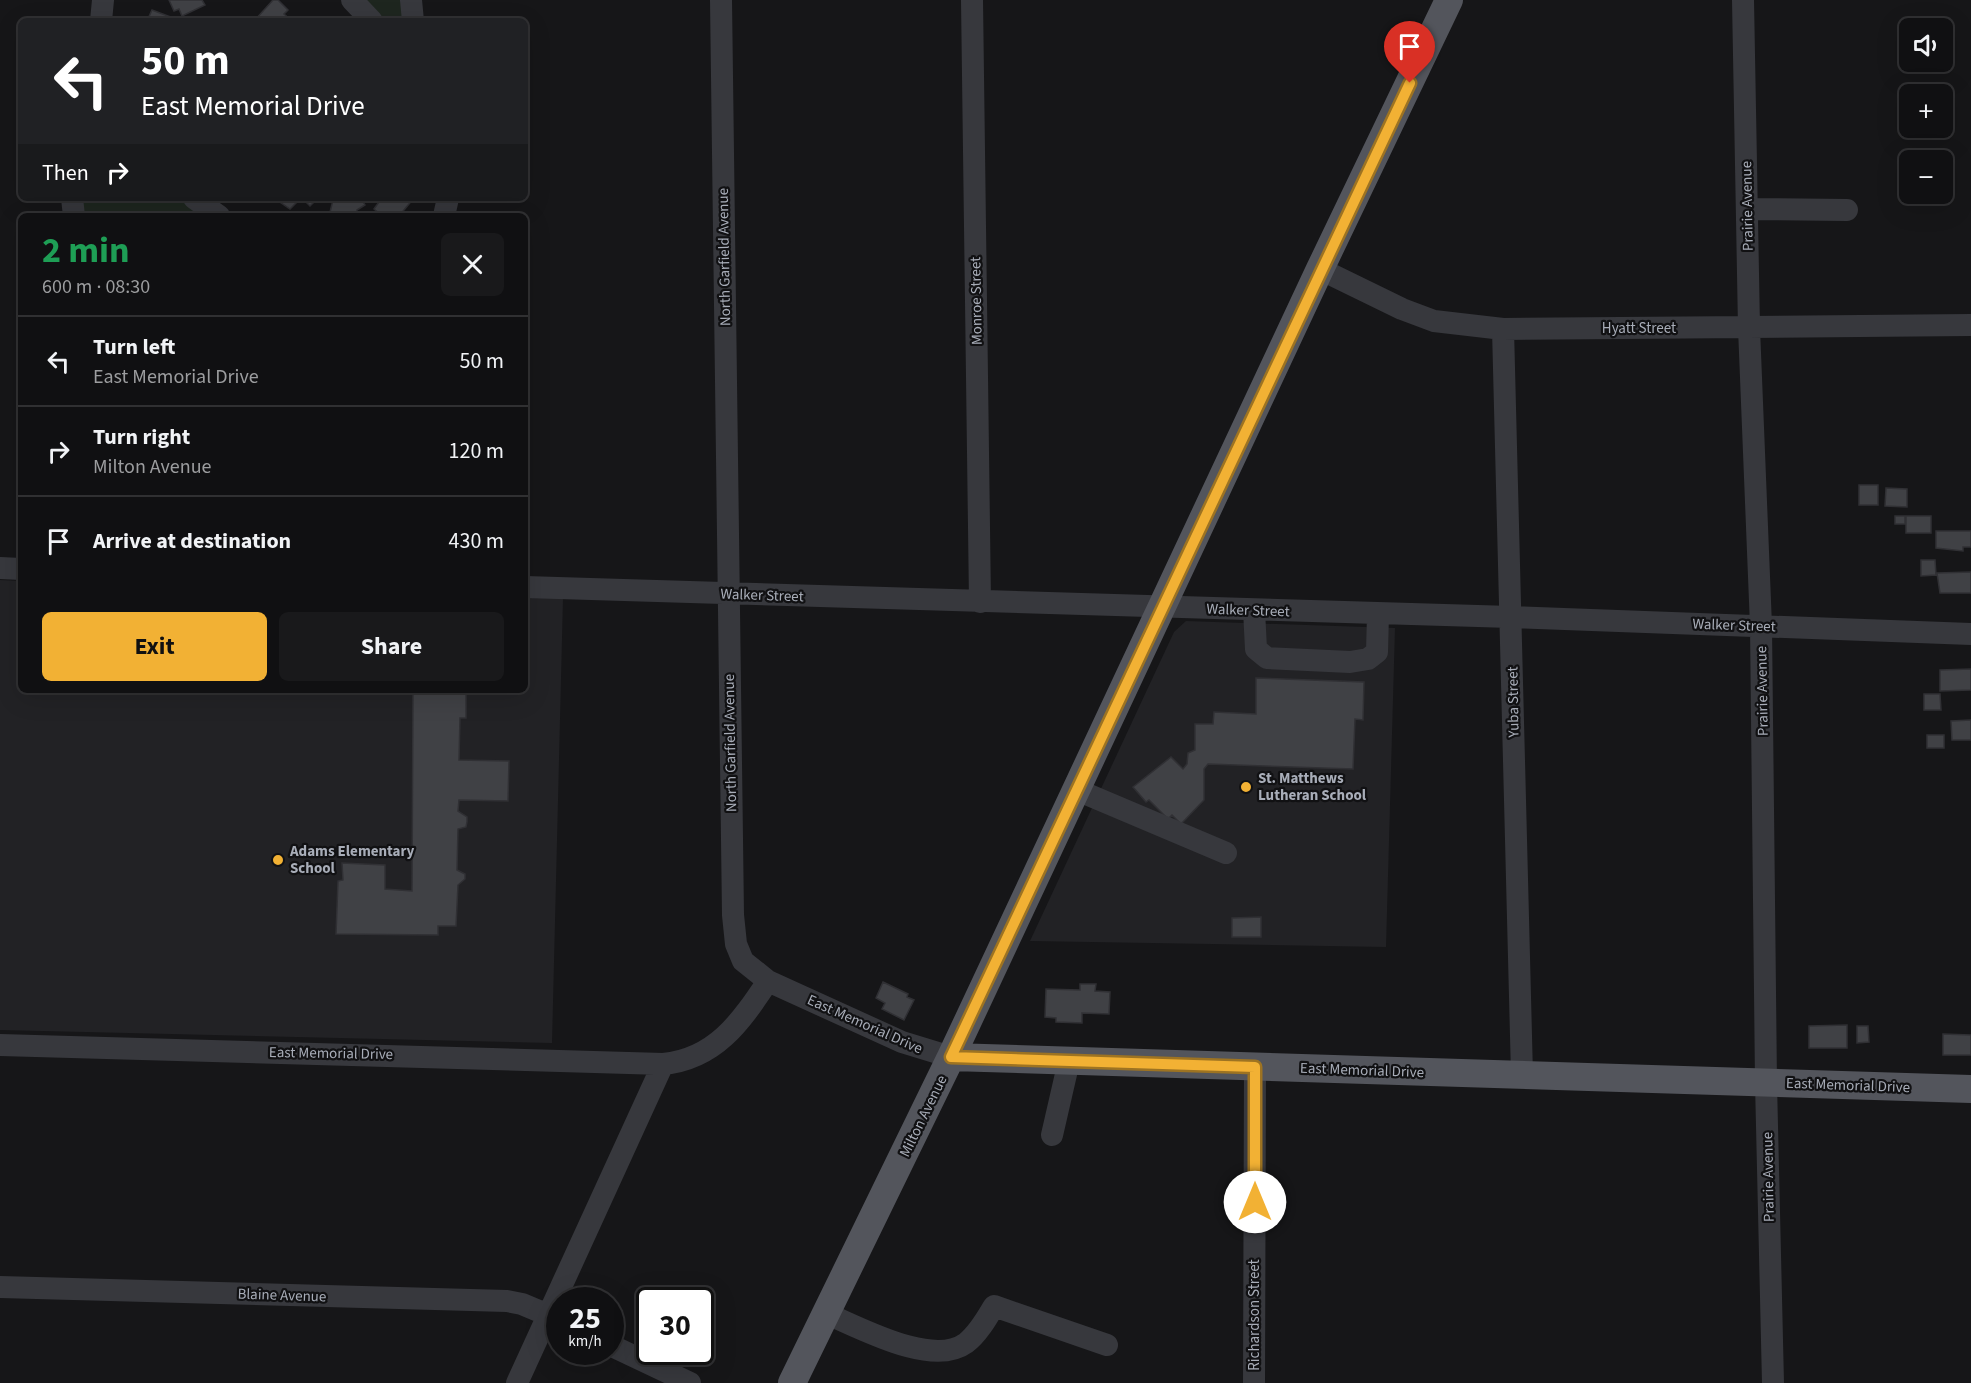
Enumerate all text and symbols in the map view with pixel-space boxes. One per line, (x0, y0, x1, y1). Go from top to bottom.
map controls (1899, 18, 1953, 204)
button: sound (1899, 18, 1953, 72)
pin (1384, 21, 1435, 83)
icon: arrive (1393, 30, 1426, 63)
text: 50 m (141, 31, 230, 91)
icon: left (42, 42, 120, 120)
button: + (1899, 84, 1953, 138)
text: East Memorial Drive (141, 87, 365, 126)
button: − (1899, 150, 1953, 204)
icon: right (101, 156, 134, 189)
text: Then (42, 157, 89, 189)
street label: Prairie Avenue (1736, 161, 1759, 251)
street label: North Garfield Avenue (713, 188, 736, 326)
text: 2 min (42, 225, 130, 276)
button: close (441, 233, 504, 296)
street label: Monroe Street (965, 257, 988, 345)
text: 600 m · 08:30 (42, 273, 150, 301)
street label: Hyatt Street (1602, 318, 1676, 339)
text: Turn left (93, 331, 175, 363)
icon: left (42, 345, 75, 378)
text: 50 m (459, 345, 504, 377)
text: East Memorial Drive (93, 363, 259, 391)
text: Turn right (93, 421, 190, 453)
icon: right (42, 435, 75, 468)
text: 120 m (449, 435, 504, 467)
text: Milton Avenue (93, 453, 211, 481)
icon: arrive (42, 525, 75, 558)
text: Arrive at destination (93, 525, 291, 557)
text: 430 m (449, 525, 504, 557)
street label: Walker Street (720, 584, 804, 607)
street label: Walker Street (1206, 599, 1290, 622)
button: Exit (42, 612, 267, 681)
button: Share (279, 612, 504, 681)
street label: Walker Street (1692, 614, 1776, 637)
street label: Prairie Avenue (1751, 646, 1774, 736)
street label: Yuba Street (1502, 666, 1525, 739)
street label: North Garfield Avenue (719, 674, 742, 812)
place label: St. Matthews Lutheran School (1258, 768, 1367, 806)
marker: St. Matthews Lutheran School (1239, 780, 1253, 794)
place label: Adams Elementary School (289, 841, 415, 879)
marker: Adams Elementary School (271, 853, 285, 867)
street label: East Memorial Drive (804, 990, 926, 1059)
street label: East Memorial Drive (269, 1042, 393, 1065)
street label: East Memorial Drive (1300, 1058, 1424, 1083)
street label: Milton Avenue (895, 1072, 952, 1161)
street label: East Memorial Drive (1786, 1073, 1910, 1098)
street label: Prairie Avenue (1757, 1132, 1780, 1222)
position arrow (1223, 1170, 1287, 1234)
street label: Richardson Street (1244, 1259, 1265, 1371)
street label: Blaine Avenue (237, 1283, 327, 1308)
speed limit sign: 30 (636, 1287, 714, 1365)
text: 25 (569, 1297, 601, 1340)
text: km/h (568, 1331, 602, 1352)

